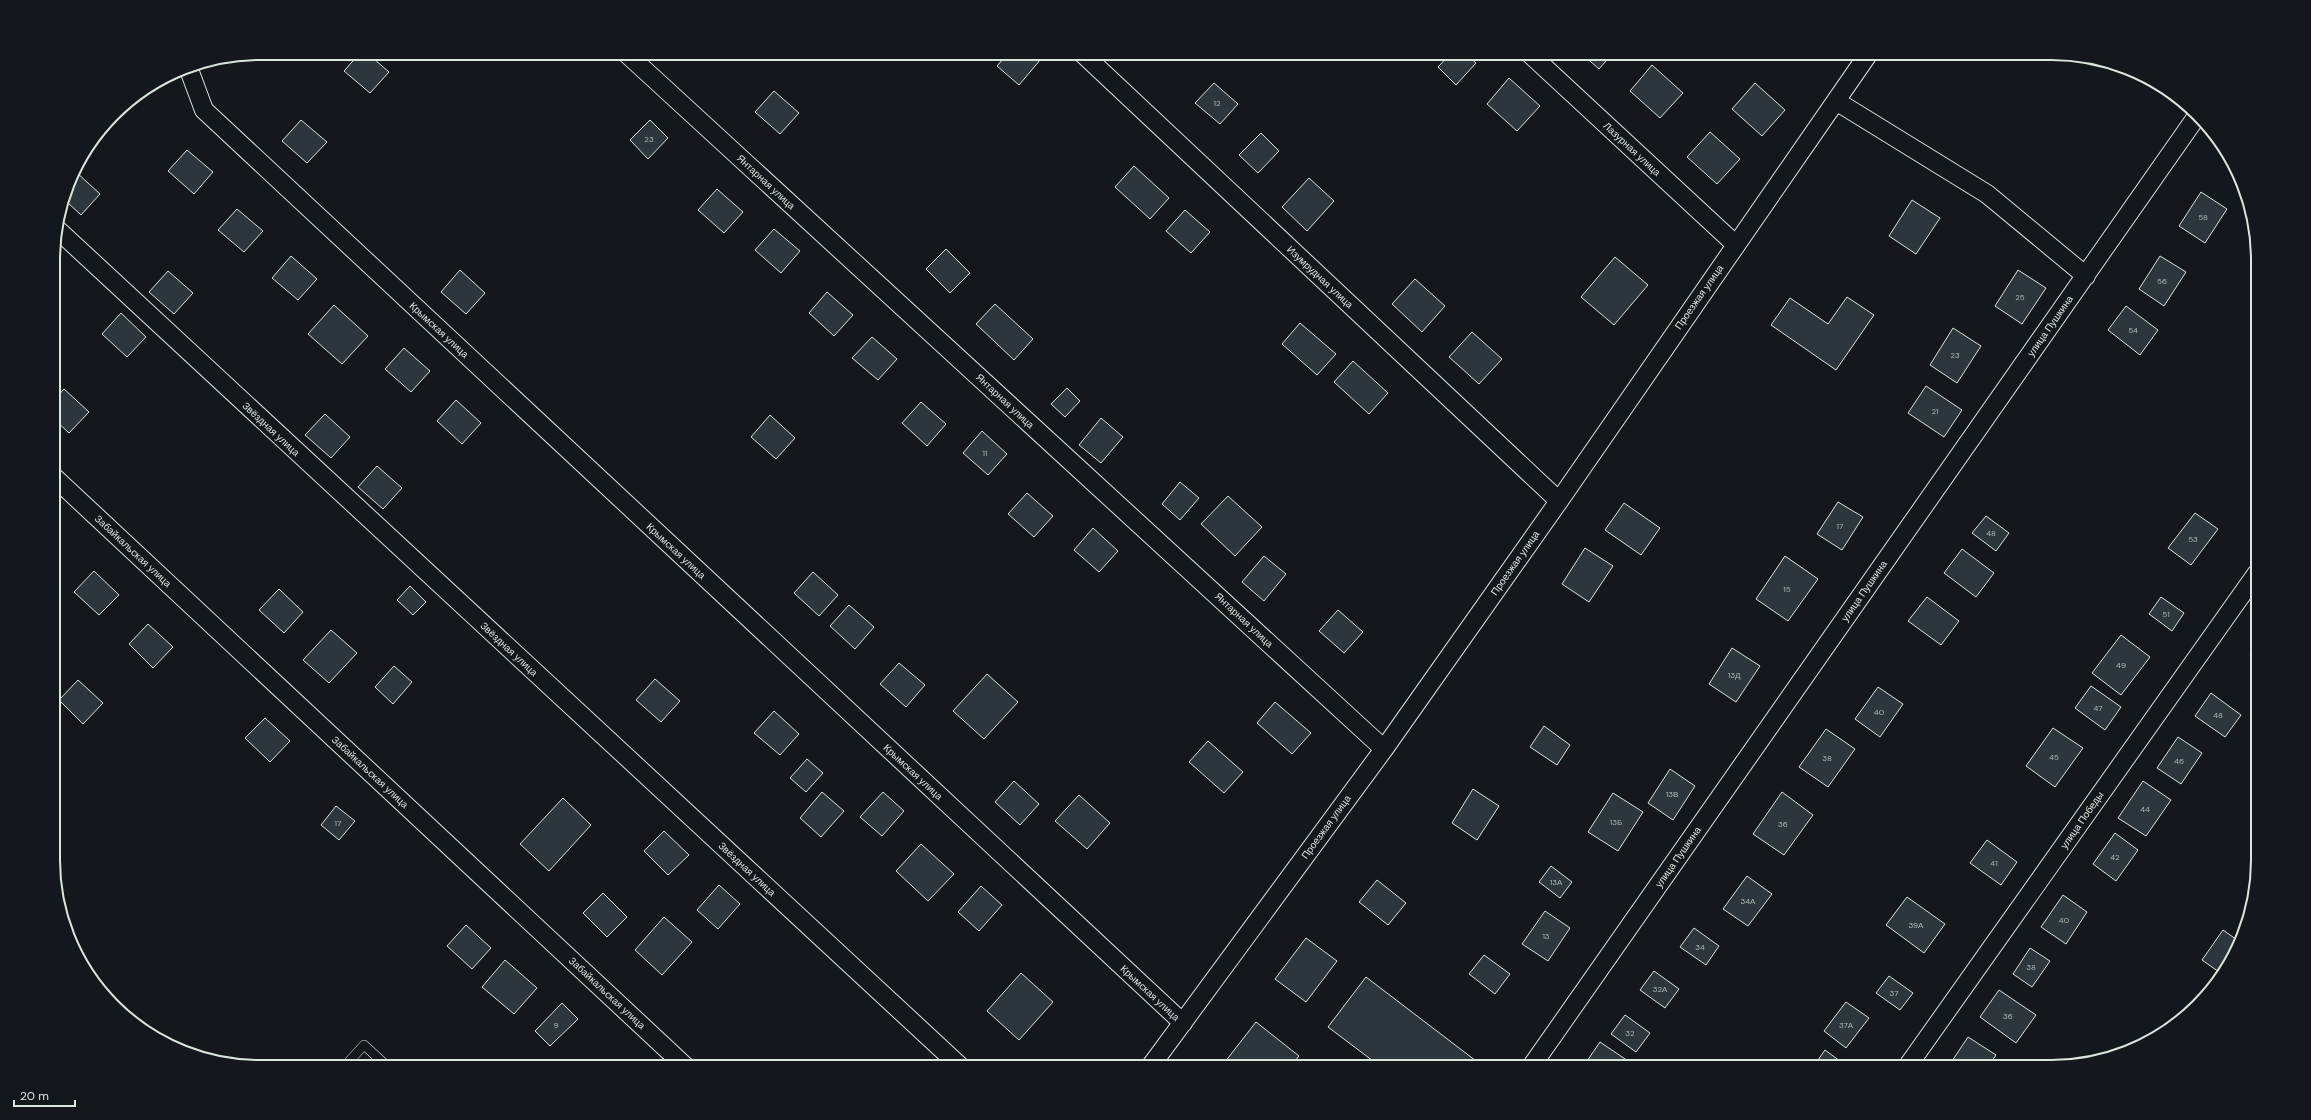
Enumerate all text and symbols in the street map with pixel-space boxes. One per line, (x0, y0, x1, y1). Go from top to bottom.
house number: 12 (1213, 98, 1221, 108)
street label: Лазурная улица (1601, 119, 1664, 179)
house number: 23 (644, 134, 654, 144)
street label: Янтарная улица (734, 152, 798, 213)
house number: 58 (2198, 212, 2208, 222)
street label: Изумрудная улица (1284, 243, 1356, 311)
street label: Проезжая улица (1672, 262, 1726, 332)
house number: 56 (2157, 276, 2167, 286)
house number: 25 (2015, 292, 2025, 302)
street label: улица Пушкина (2024, 293, 2076, 359)
street label: Крымская улица (407, 299, 472, 361)
house number: 54 (2128, 325, 2138, 335)
house number: 23 (1950, 350, 1960, 360)
street label: Янтарная улица (973, 371, 1037, 432)
street label: Звёздная улица (240, 399, 303, 459)
house number: 21 (1931, 406, 1939, 416)
house number: 11 (983, 448, 988, 458)
street label: Забайкальская улица (92, 512, 174, 590)
street label: Крымская улица (644, 520, 709, 582)
house number: 17 (1837, 521, 1843, 531)
street label: Проезжая улица (1488, 528, 1542, 598)
house number: 48 (1986, 528, 1996, 538)
house number: 53 (2188, 534, 2198, 544)
street label: улица Пушкина (1838, 558, 1890, 624)
house number: 15 (1783, 584, 1791, 594)
street label: Янтарная улица (1212, 590, 1276, 651)
house number: 51 (2162, 609, 2170, 619)
street label: Звёздная улица (478, 619, 541, 679)
house number: 49 (2116, 660, 2126, 670)
house number: 13Д (1728, 670, 1741, 680)
house number: 47 (2093, 703, 2103, 713)
house number: 40 (1874, 707, 1885, 717)
house number: 48 (2213, 710, 2223, 720)
street label: Забайкальская улица (329, 733, 411, 811)
street label: Крымская улица (881, 741, 946, 803)
house number: 45 (2049, 752, 2059, 762)
house number: 38 (1822, 753, 1832, 763)
house number: 46 (2174, 756, 2184, 766)
house number: 13В (1666, 789, 1678, 799)
street label: улица Победы (2057, 789, 2107, 851)
street label: Проезжая улица (1298, 792, 1354, 862)
house number: 44 (2140, 804, 2150, 814)
house number: 13Б (1610, 817, 1622, 827)
house number: 17 (335, 818, 341, 828)
house number: 36 (1778, 819, 1788, 829)
street label: улица Пушкина (1652, 824, 1704, 890)
street label: Звёздная улица (716, 839, 779, 899)
house number: 42 (2110, 852, 2120, 862)
house number: 41 (1990, 858, 1998, 868)
house number: 13А (1550, 877, 1563, 887)
house number: 34А (1741, 896, 1756, 906)
house number: 40 (2059, 915, 2070, 925)
house number: 39А (1909, 920, 1924, 930)
house number: 13 (1542, 931, 1550, 941)
house number: 34 (1695, 942, 1705, 952)
street label: Забайкальская улица (566, 954, 648, 1032)
street label: Крымская улица (1118, 962, 1183, 1024)
house number: 38 (2026, 962, 2036, 972)
house number: 32А (1653, 984, 1668, 994)
house number: 37 (1890, 988, 1898, 998)
house number: 36 (2003, 1011, 2013, 1021)
house number: 9 (553, 1020, 559, 1030)
house number: 37А (1839, 1020, 1854, 1030)
house number: 32 (1625, 1028, 1635, 1038)
scale bar (14, 1082, 75, 1108)
text: 20 m (20, 1088, 49, 1104)

